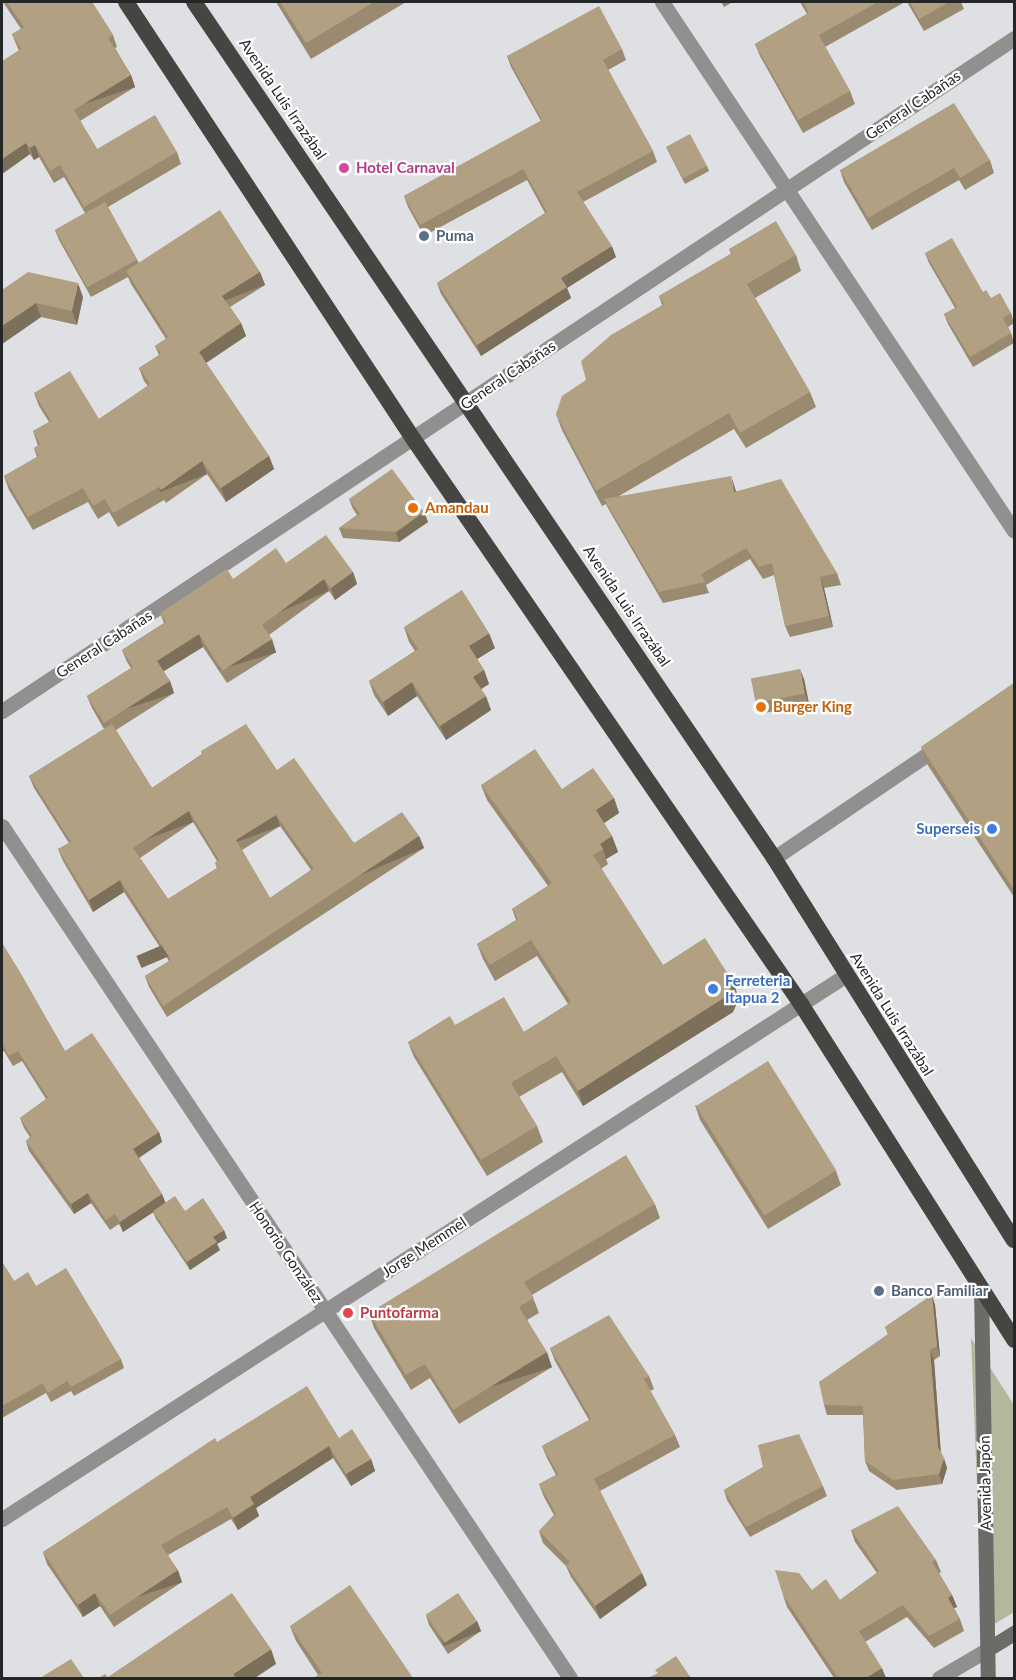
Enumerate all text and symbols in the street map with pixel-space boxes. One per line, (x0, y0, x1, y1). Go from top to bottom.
street label: Avenida Luis Irrazábal (236, 35, 330, 163)
street label: General Cabañas (862, 67, 964, 143)
place label: Hotel Carnaval (356, 159, 455, 177)
marker: Hotel Carnaval (337, 161, 351, 175)
place label: Puma (436, 227, 474, 245)
marker: Puma (417, 229, 431, 243)
street label: General Cabañas (457, 337, 559, 413)
place label: Amandau (425, 499, 489, 517)
marker: Amandau (406, 501, 420, 515)
street label: Avenida Luis Irrazábal (580, 542, 674, 670)
street label: General Cabañas (53, 606, 155, 682)
place label: Burger King (773, 698, 852, 716)
marker: Burger King (754, 700, 768, 714)
place label: Superseis (916, 820, 980, 838)
marker: Superseis (985, 822, 999, 836)
street label: Avenida Luis Irrazábal (847, 949, 937, 1079)
place label: Ferreteria Itapua 2 (725, 971, 790, 1006)
marker: Ferreteria Itapua 2 (706, 982, 720, 996)
street label: Honorio González (245, 1198, 327, 1306)
street label: Jorge Memmel (378, 1213, 470, 1281)
place label: Banco Familiar (891, 1282, 988, 1300)
marker: Banco Familiar (872, 1284, 886, 1298)
place label: Puntofarma (360, 1304, 439, 1322)
marker: Puntofarma (341, 1306, 355, 1320)
street label: Avenida Japón (975, 1435, 995, 1531)

